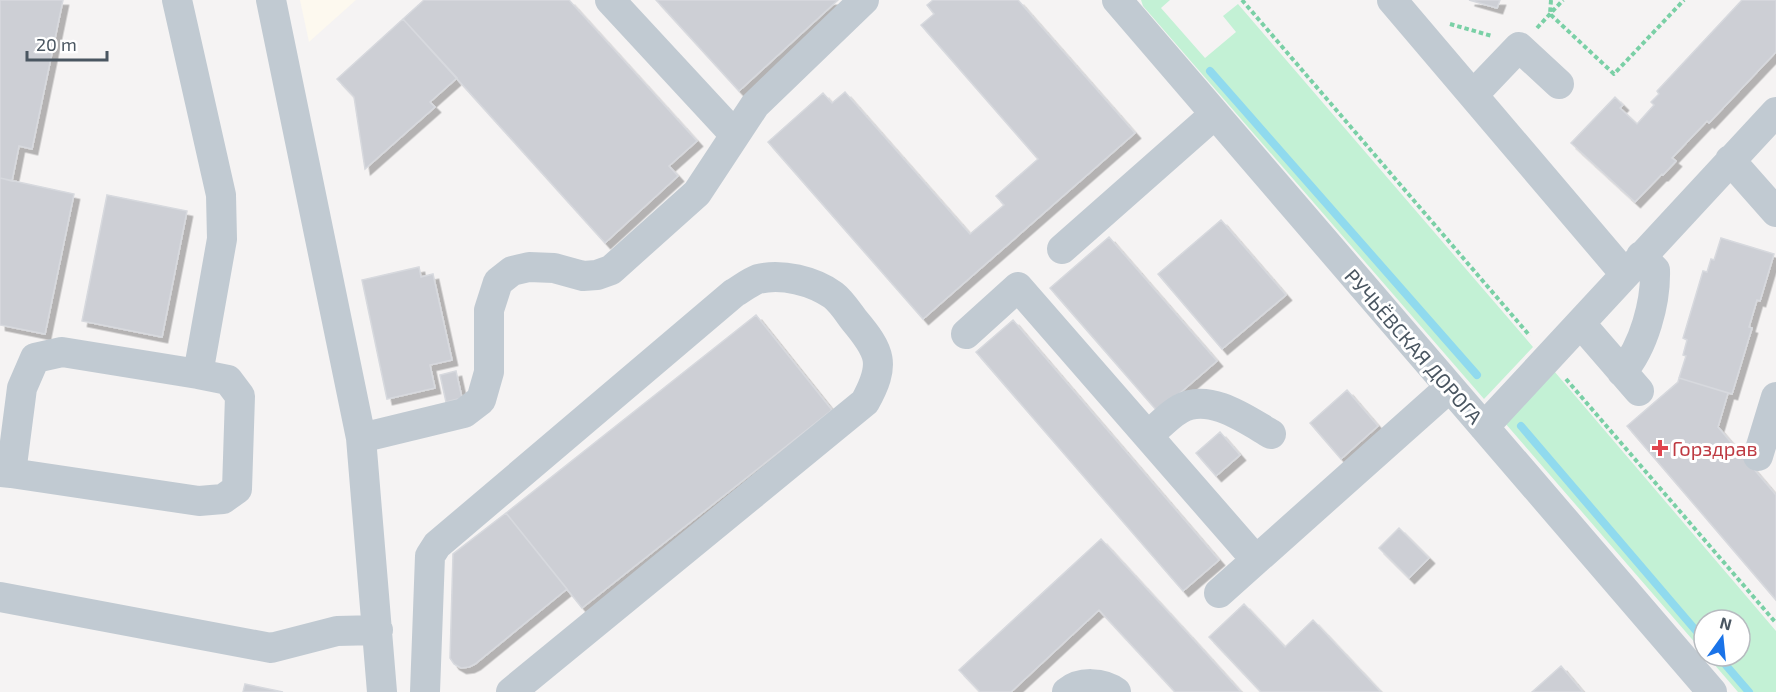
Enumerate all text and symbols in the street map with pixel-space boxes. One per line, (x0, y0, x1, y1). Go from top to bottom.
scale bar (27, 24, 106, 62)
text: 20 m (36, 33, 77, 55)
street label: РУЧЬЁВСКАЯ ДОРОГА (1340, 264, 1488, 429)
place label: Горздрав (1672, 436, 1758, 460)
marker: Горздрав (1653, 441, 1667, 455)
north arrow (1692, 608, 1752, 668)
text: N (1718, 612, 1734, 634)

